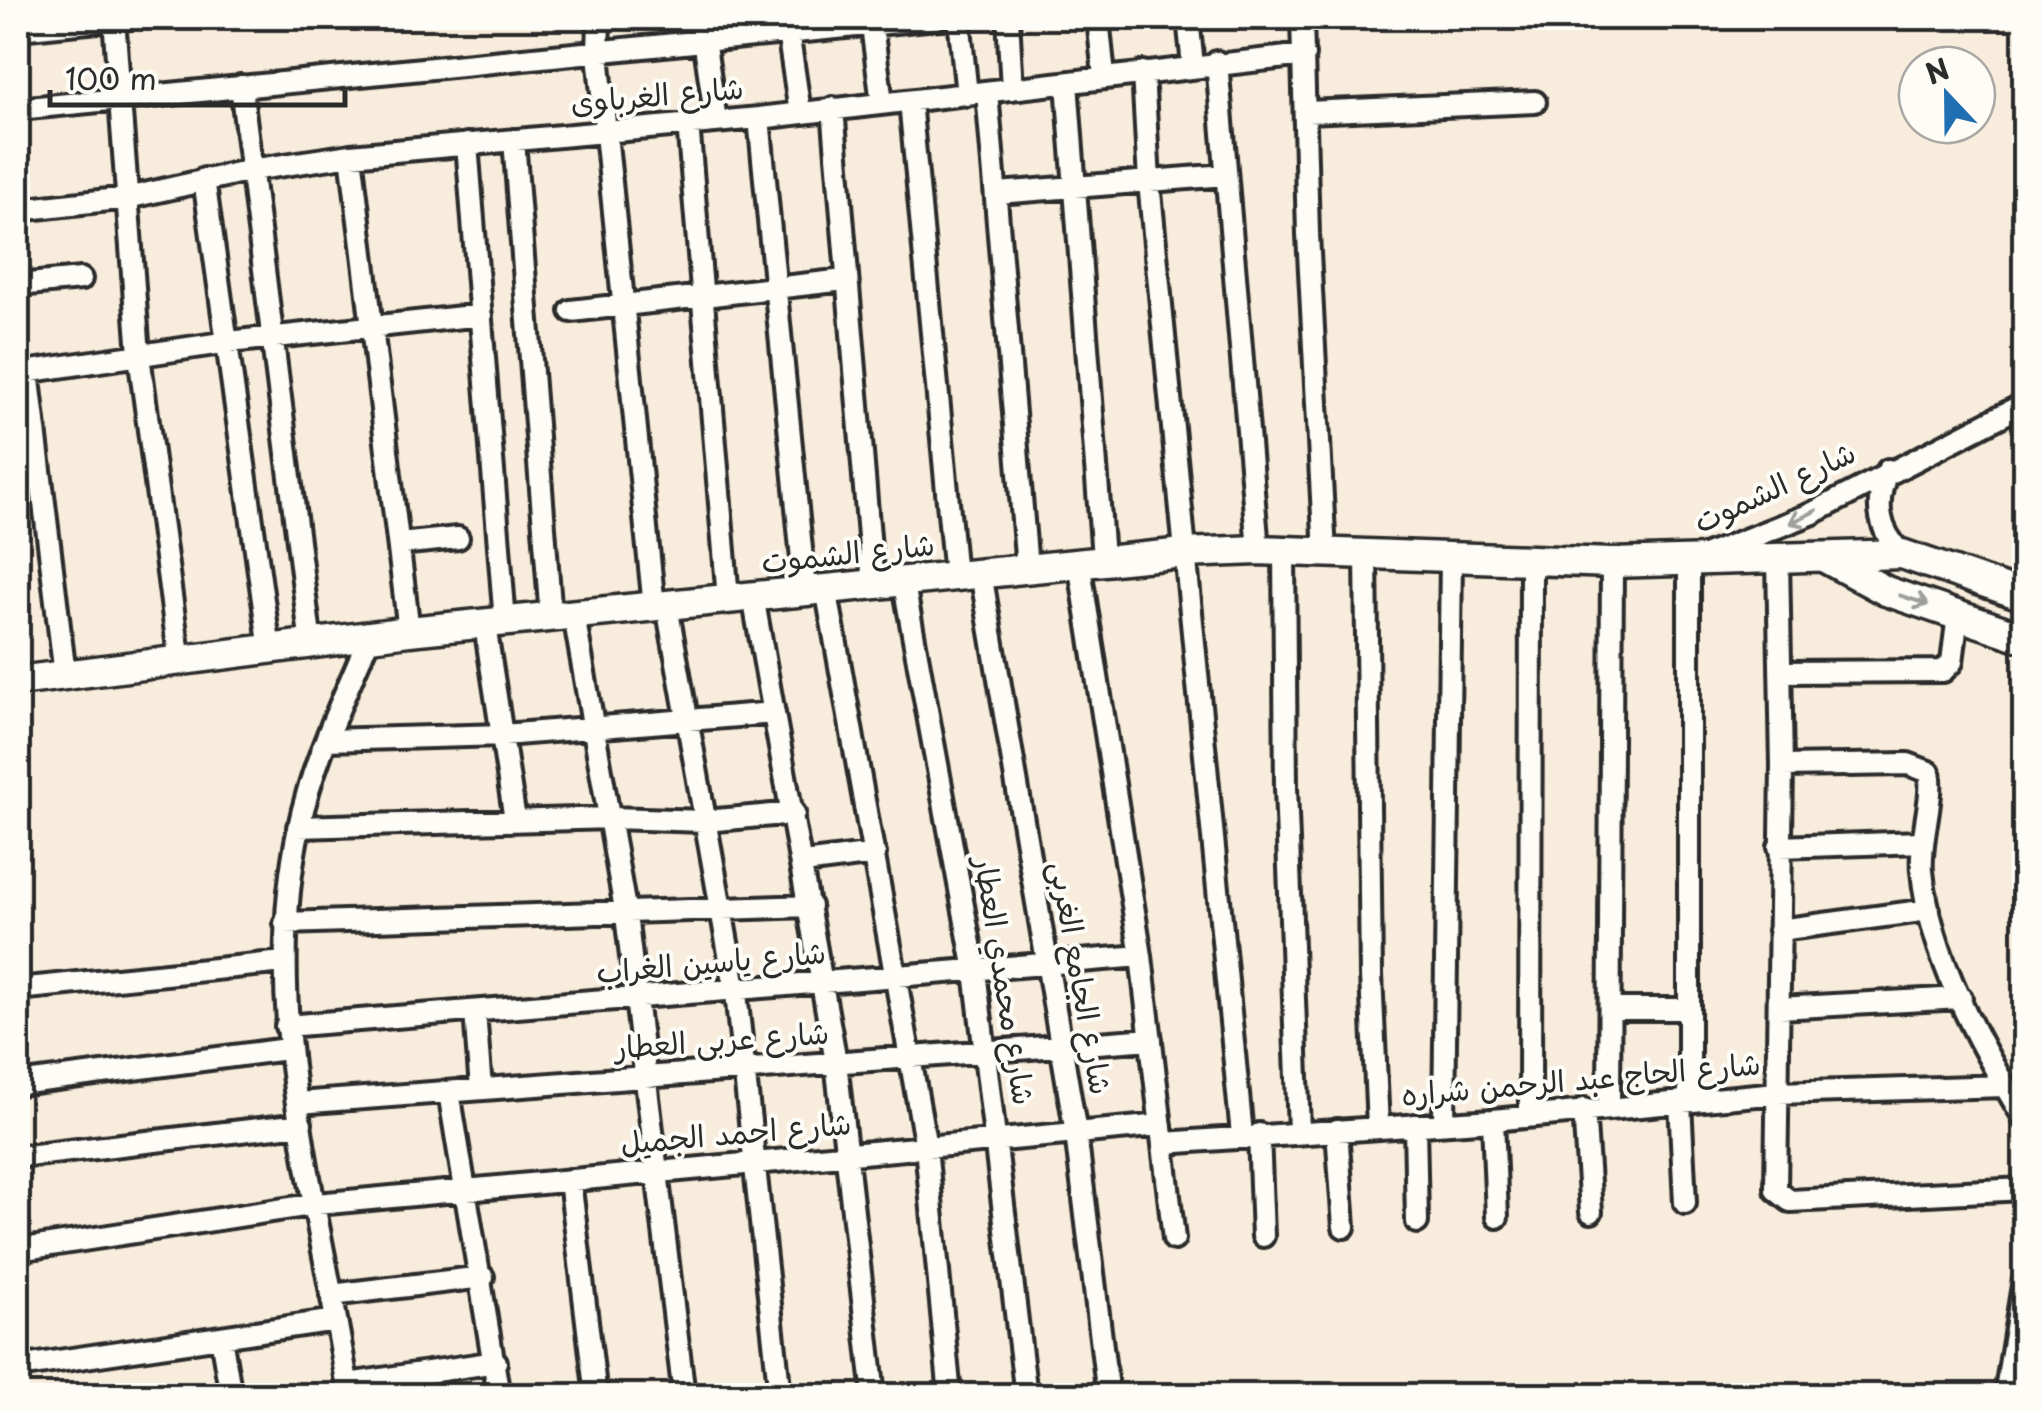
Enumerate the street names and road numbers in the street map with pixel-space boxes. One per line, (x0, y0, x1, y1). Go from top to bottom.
street label: شارع الغرباوى (568, 64, 745, 124)
street label: شارع الشموت (1686, 429, 1863, 544)
street label: شارع الشموت (759, 520, 937, 584)
street label: شارع محمدي العطار (963, 850, 1048, 1108)
street label: شارع الجامع الغربى (1038, 857, 1125, 1098)
street label: شارع ياسين الغراب (594, 928, 828, 994)
street label: شارع عربى العطار (610, 1009, 830, 1070)
street label: شارع الحاج عبد الرحمن شراره (1399, 1039, 1762, 1117)
street label: شارع احمد الجميل (619, 1099, 853, 1165)

